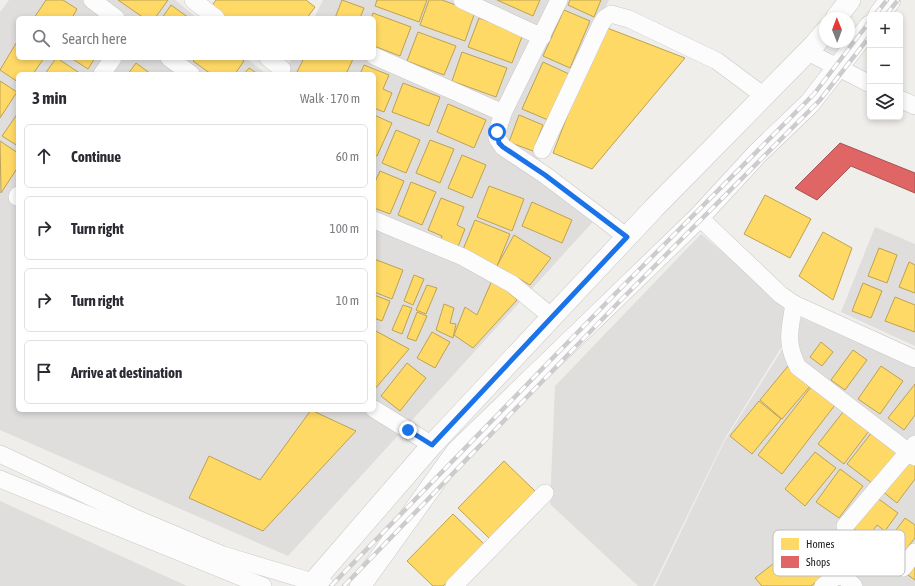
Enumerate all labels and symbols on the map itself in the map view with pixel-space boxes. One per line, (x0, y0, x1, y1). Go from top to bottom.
north arrow (819, 12, 855, 48)
route start (488, 123, 506, 141)
route end (399, 421, 417, 439)
legend (773, 530, 905, 576)
text: Homes (806, 538, 834, 550)
text: Shops (806, 556, 830, 568)

